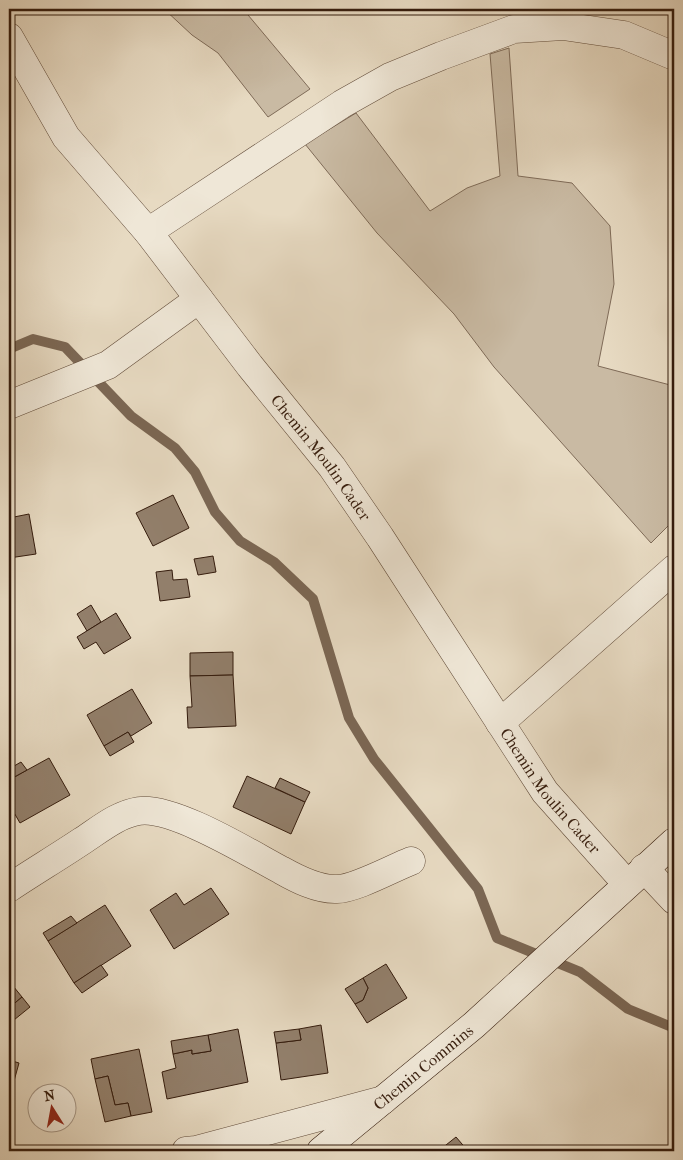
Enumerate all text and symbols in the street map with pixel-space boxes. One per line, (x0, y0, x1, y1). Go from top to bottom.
street label: Chemin Moulin Cader (267, 391, 375, 524)
street label: Chemin Moulin Cader (496, 725, 604, 858)
street label: Chemin Commins (369, 1021, 477, 1114)
north arrow (28, 1082, 78, 1132)
text: N (43, 1086, 57, 1105)

